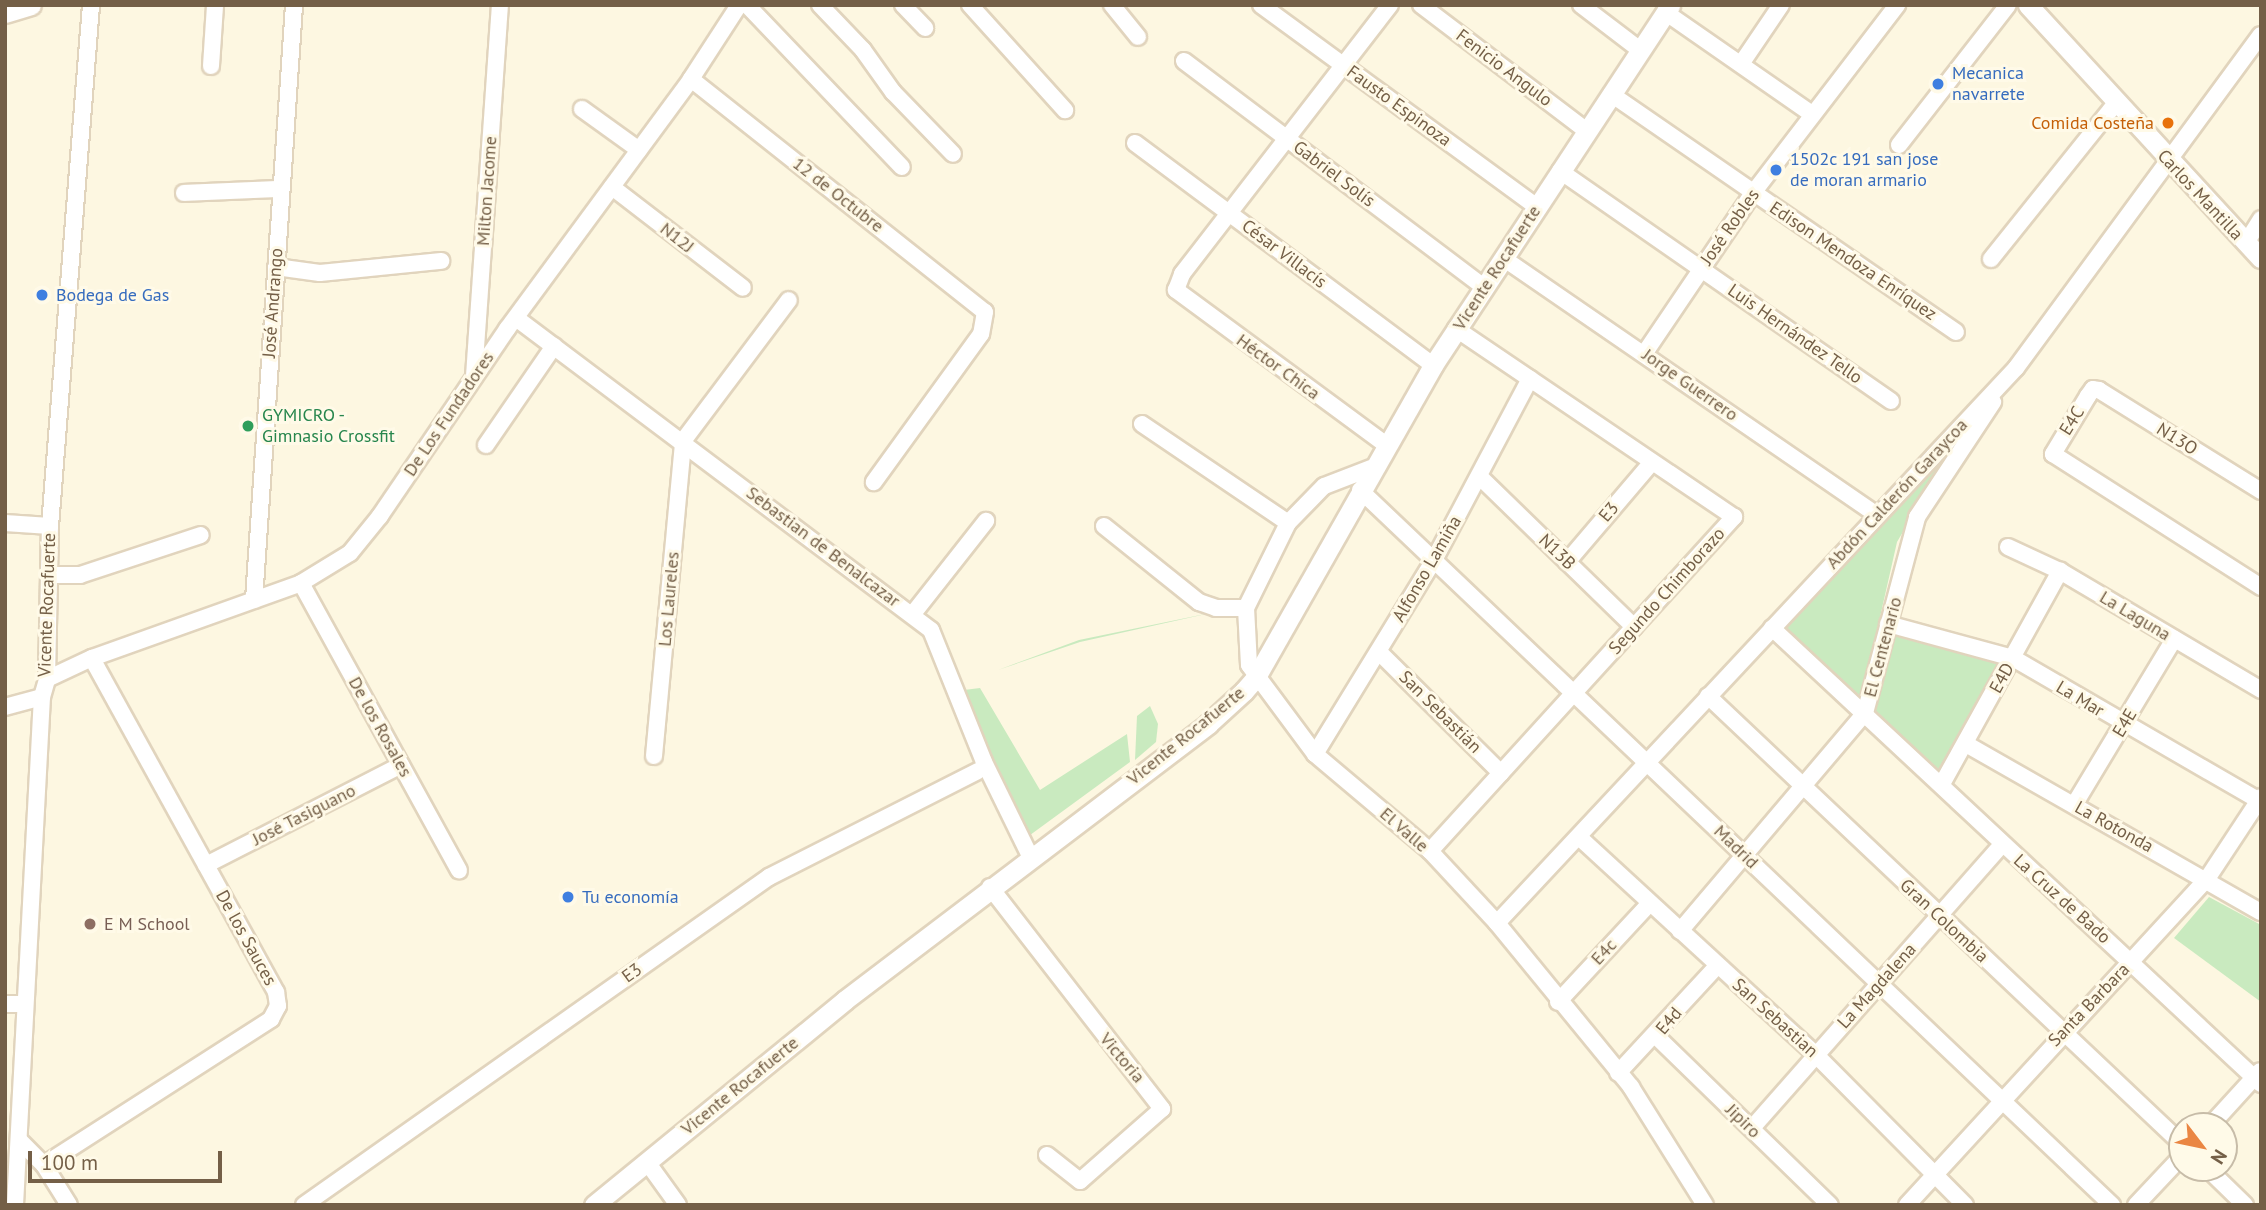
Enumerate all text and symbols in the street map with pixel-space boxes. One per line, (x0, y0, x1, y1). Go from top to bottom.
street label: Fenicio Angulo (1452, 25, 1556, 111)
street label: Fausto Espinoza (1343, 61, 1455, 151)
place label: Mecanica navarrete (1952, 63, 2025, 106)
marker: Mecanica navarrete (1930, 76, 1946, 92)
place label: Comida Costeña (2031, 112, 2154, 134)
marker: Comida Costeña (2160, 115, 2176, 131)
street label: Milton Jacome (472, 135, 502, 247)
street label: Gabriel Solís (1289, 136, 1379, 212)
street label: Carlos Mantilla (2153, 145, 2247, 245)
place label: 1502c 191 san jose de moran armario (1790, 149, 1939, 192)
street label: 12 de Octubre (788, 153, 888, 237)
marker: 1502c 191 san jose de moran armario (1768, 162, 1784, 178)
street label: José Robles (1696, 185, 1764, 269)
street label: Edison Mendoza Enríquez (1765, 197, 1941, 325)
street label: Vicente Rocafuerte (1449, 202, 1545, 334)
street label: César Villacís (1237, 215, 1331, 293)
street label: N12J (656, 218, 698, 258)
street label: José Andrango (258, 247, 288, 359)
street label: Luis Hernández Tello (1723, 279, 1867, 389)
place label: Bodega de Gas (56, 284, 169, 306)
marker: Bodega de Gas (34, 287, 50, 303)
street label: Héctor Chica (1232, 330, 1324, 404)
street label: Jorge Guerrero (1638, 344, 1742, 426)
street label: De Los Fundadores (399, 348, 499, 480)
street label: E4C (2055, 403, 2089, 439)
place label: GYMICRO - Gimnasio Crossfit (262, 405, 395, 448)
street label: Abdón Calderón Garaycoa (1822, 415, 1972, 573)
marker: GYMICRO - Gimnasio Crossfit (240, 418, 256, 434)
street label: N13O (2153, 418, 2201, 460)
street label: Sebastian de Benalcazar (742, 482, 904, 612)
street label: E3 (1594, 498, 1624, 526)
street label: Alfonso Lamiña (1388, 512, 1466, 626)
street label: Segundo Chimborazo (1604, 523, 1730, 659)
street label: N13B (1534, 530, 1580, 574)
street label: Vicente Rocafuerte (34, 532, 60, 678)
street label: Los Laureles (654, 551, 684, 647)
street label: La Laguna (2096, 586, 2174, 646)
street label: El Centenario (1859, 595, 1907, 699)
street label: E4D (1985, 659, 2019, 697)
street label: San Sebastián (1394, 666, 1486, 758)
street label: De los Rosales (344, 673, 416, 781)
street label: La Mar (2052, 676, 2108, 722)
street label: Vicente Rocafuerte (1123, 682, 1249, 790)
street label: E4E (2108, 705, 2142, 741)
street label: José Tasiguano (248, 780, 360, 850)
street label: La Rotonda (2071, 797, 2157, 857)
street label: El Valle (1375, 803, 1433, 857)
street label: Madrid (1709, 821, 1763, 873)
street label: La Cruz de Bado (2009, 850, 2115, 948)
street label: Gran Colombia (1895, 875, 1993, 967)
place label: Tu economía (582, 886, 679, 908)
street label: De los Sauces (211, 887, 281, 989)
marker: Tu economía (560, 889, 576, 905)
place label: E M School (104, 913, 190, 935)
marker: E M School (82, 916, 98, 932)
street label: E4c (1587, 935, 1621, 969)
street label: La Magdalena (1833, 939, 1921, 1033)
street label: E3 (618, 959, 646, 987)
street label: Santa Barbara (2044, 959, 2134, 1051)
street label: San Sebastian (1728, 974, 1822, 1062)
street label: E4d (1651, 1003, 1687, 1039)
street label: Victoria (1095, 1029, 1149, 1087)
street label: Vicente Rocafuerte (677, 1032, 803, 1140)
street label: Jipiro (1721, 1099, 1765, 1143)
north arrow (2168, 1112, 2238, 1182)
scale bar (32, 1136, 226, 1180)
text: N (2206, 1145, 2233, 1169)
text: 100 m (41, 1149, 98, 1176)

